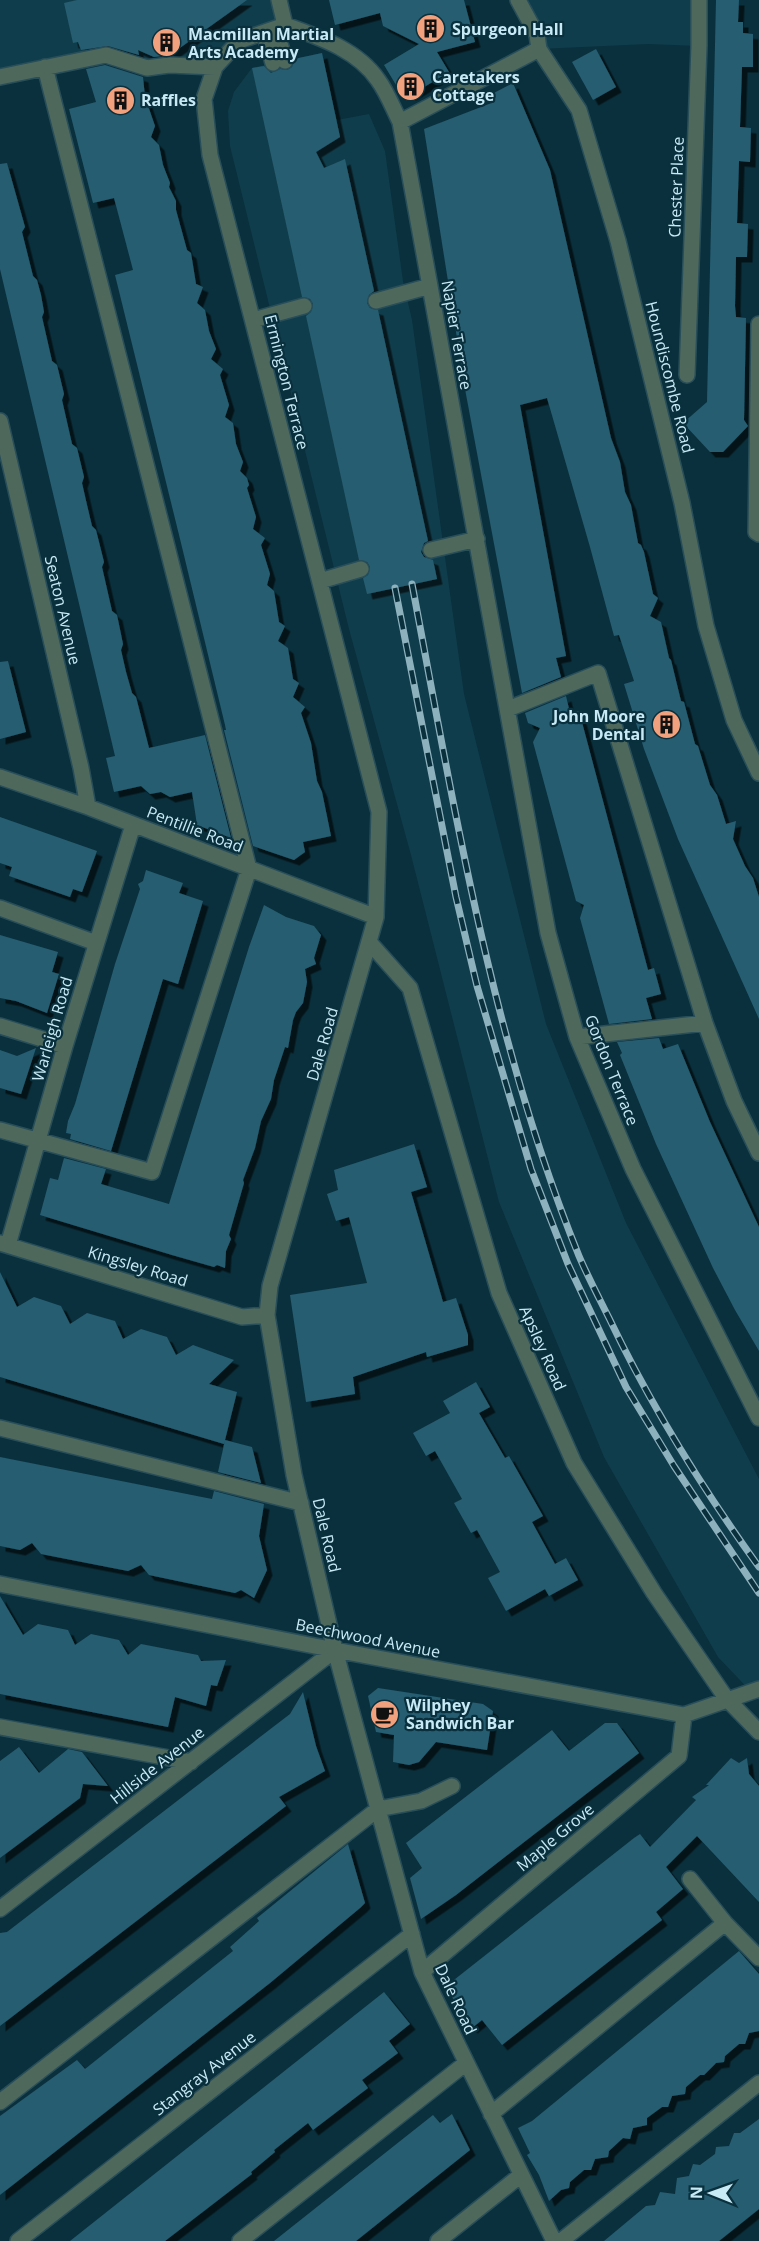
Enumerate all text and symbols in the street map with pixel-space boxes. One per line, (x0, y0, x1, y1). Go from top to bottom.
building icon: Spurgeon Hall (415, 13, 447, 45)
place label: Spurgeon Hall (452, 18, 563, 40)
place label: Macmillan Martial Arts Academy (188, 23, 334, 63)
building icon: Macmillan Martial Arts Academy (151, 27, 183, 59)
place label: Caretakers Cottage (432, 66, 520, 106)
building icon: Caretakers Cottage (395, 70, 427, 102)
building icon: Raffles (104, 84, 136, 116)
place label: Raffles (141, 89, 196, 111)
street label: Chester Place (663, 136, 689, 238)
street label: Napier Terrace (437, 279, 477, 392)
street label: Houndiscombe Road (640, 299, 700, 455)
street label: Ermington Terrace (260, 312, 314, 452)
street label: Seaton Avenue (40, 553, 86, 667)
place label: John Moore Dental (551, 705, 645, 745)
building icon: John Moore Dental (650, 709, 682, 741)
street label: Pentillie Road (144, 801, 246, 857)
street label: Warleigh Road (27, 974, 77, 1084)
street label: Dale Road (301, 1005, 343, 1083)
street label: Gordon Terrace (580, 1011, 644, 1129)
street label: Kingsley Road (85, 1240, 191, 1292)
street label: Apsley Road (514, 1302, 572, 1394)
street label: Dale Road (308, 1496, 346, 1574)
street label: Beechwood Avenue (294, 1613, 442, 1663)
place label: Wilphey Sandwich Bar (406, 1694, 514, 1734)
cafe icon: Wilphey Sandwich Bar (369, 1698, 401, 1730)
street label: Hillside Avenue (105, 1721, 209, 1809)
street label: Maple Grove (512, 1798, 598, 1876)
street label: Dale Road (430, 1960, 482, 2038)
street label: Stangray Avenue (148, 2026, 260, 2120)
north arrow (681, 2163, 741, 2223)
text: N (685, 2186, 707, 2199)

